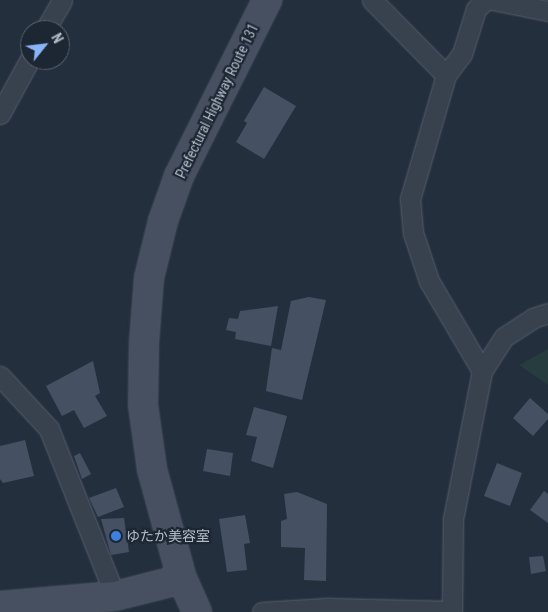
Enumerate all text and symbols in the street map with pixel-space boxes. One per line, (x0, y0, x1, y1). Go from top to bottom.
north arrow (20, 20, 70, 70)
street label: Prefectural Highway Route 131 (172, 21, 262, 181)
text: N (48, 31, 66, 46)
place label: ゆたか美容室 (126, 528, 210, 544)
marker: ゆたか美容室 (110, 530, 122, 542)

